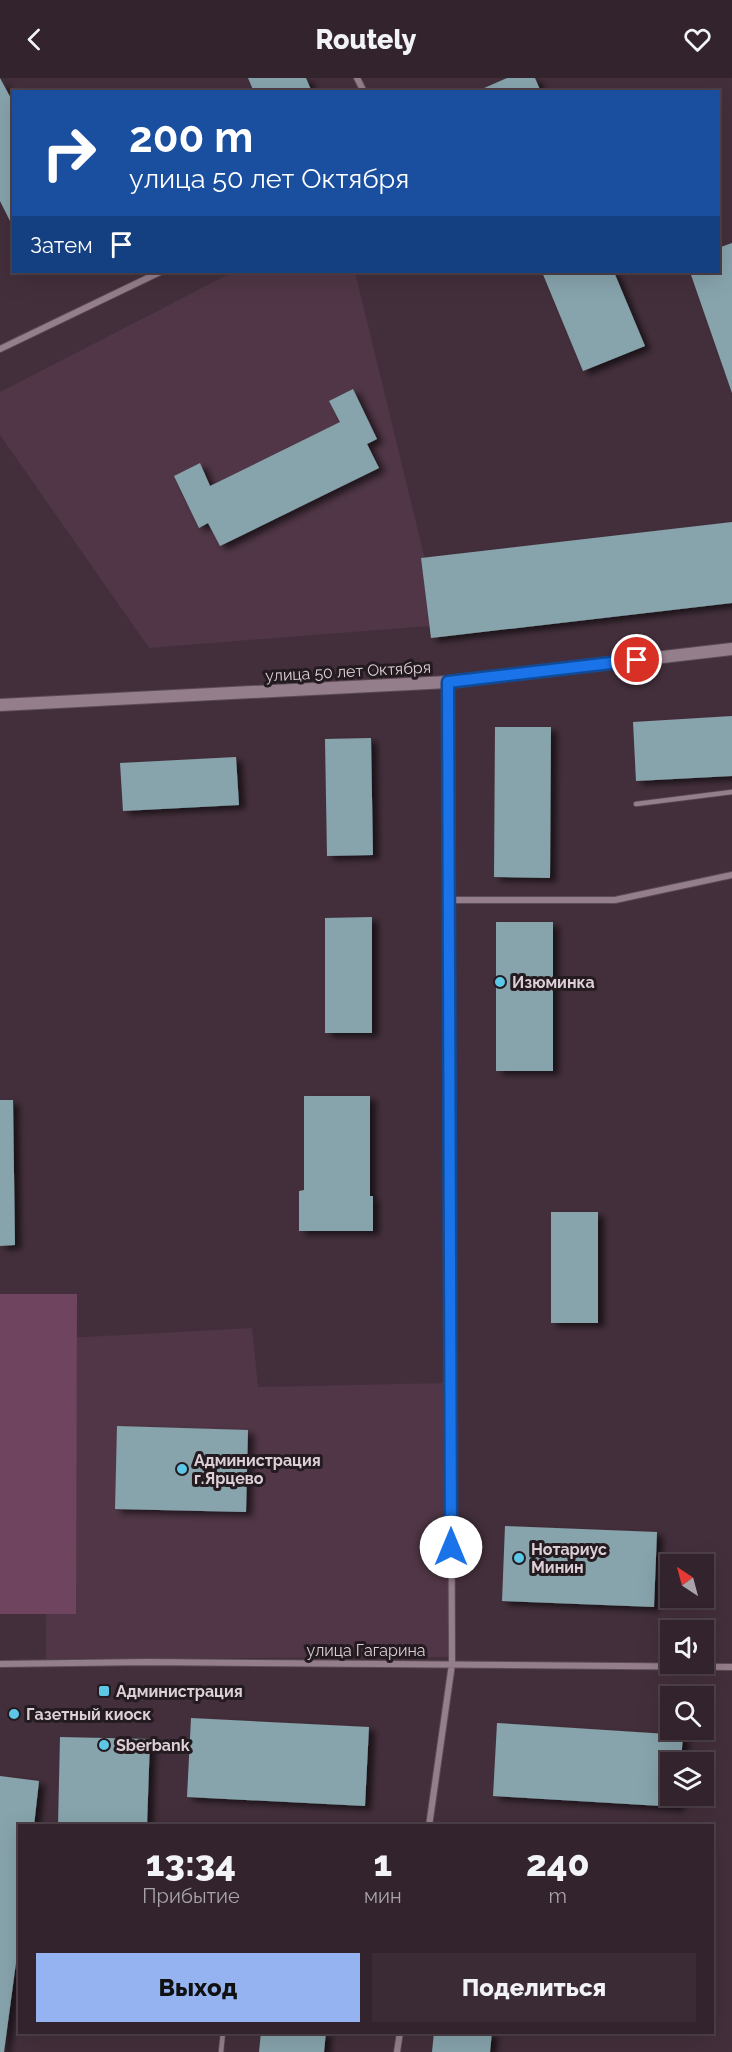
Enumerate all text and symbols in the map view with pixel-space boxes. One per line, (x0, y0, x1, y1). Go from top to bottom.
icon: back (18, 23, 51, 56)
icon: heart (681, 23, 714, 56)
text: Routely (315, 24, 417, 55)
text: 200 m (129, 113, 253, 162)
icon: right (30, 114, 108, 192)
text: улица 50 лет Октября (129, 163, 409, 194)
icon: arrive (105, 228, 138, 261)
text: Затем (30, 232, 93, 258)
pin (611, 634, 662, 685)
icon: arrive (620, 643, 653, 676)
street label: улица 50 лет Октября (265, 658, 431, 685)
place label: Изюминка (512, 973, 595, 992)
marker: Изюминка (493, 975, 507, 989)
place label: Администрация г.Ярцево (194, 1451, 321, 1488)
marker: Администрация г.Ярцево (175, 1462, 189, 1476)
position arrow (419, 1515, 483, 1579)
place label: Нотариус Минин (531, 1540, 607, 1577)
marker: Нотариус Минин (512, 1551, 526, 1565)
north arrow (660, 1554, 714, 1608)
map controls (660, 1554, 714, 1806)
button: sound (660, 1620, 714, 1674)
street label: улица Гагарина (307, 1641, 425, 1660)
place label: Администрация (116, 1682, 243, 1701)
marker: Администрация (97, 1684, 111, 1698)
button: search (660, 1686, 714, 1740)
place label: Газетный киоск (26, 1705, 151, 1724)
marker: Газетный киоск (7, 1707, 21, 1721)
place label: Sberbank (116, 1736, 190, 1755)
marker: Sberbank (97, 1738, 111, 1752)
button: layers (660, 1752, 714, 1806)
text: 13:34 (146, 1842, 236, 1884)
text: 1 (373, 1842, 392, 1884)
text: 240 (526, 1842, 590, 1884)
text: Прибытие (142, 1884, 240, 1908)
text: мин (364, 1884, 402, 1908)
text: m (549, 1884, 567, 1908)
button: Выход (36, 1953, 360, 2022)
button: Поделиться (372, 1953, 696, 2022)

